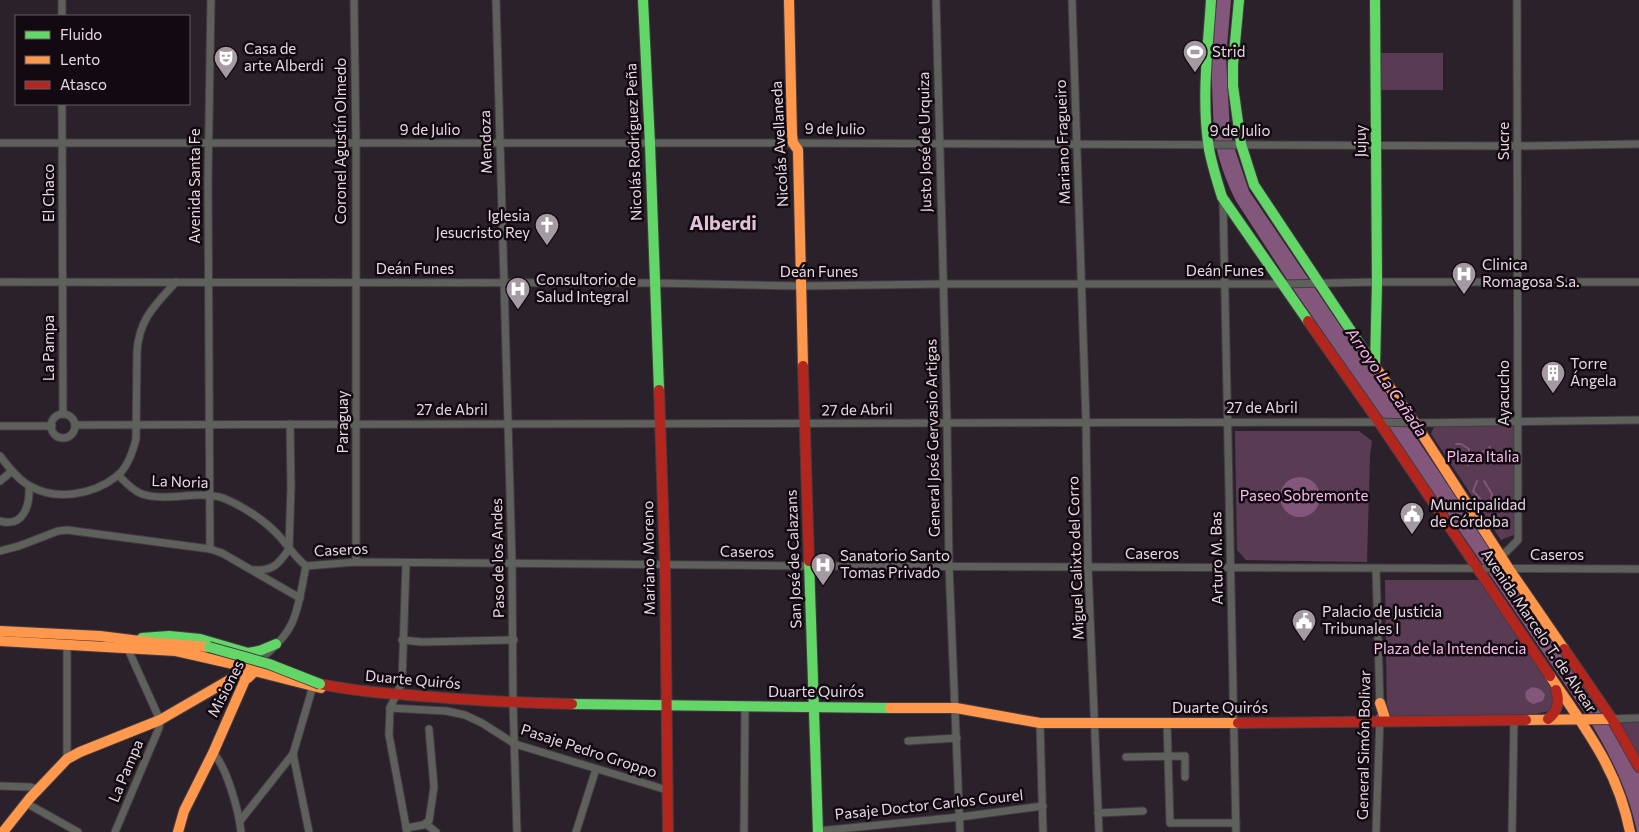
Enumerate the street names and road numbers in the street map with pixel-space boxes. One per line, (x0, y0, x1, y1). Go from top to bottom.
street label: Coronel Agustín Olmedo (331, 58, 349, 224)
street label: Nicolás Rodríguez Peña (621, 63, 645, 221)
street label: Justo José de Urquiza (914, 72, 934, 212)
street label: Mariano Fragueiro (1051, 79, 1073, 205)
street label: Nicolás Avellaneda (767, 80, 791, 208)
street label: Mendoza (475, 110, 495, 174)
street label: 9 de Julio (804, 118, 866, 138)
street label: 9 de Julio (400, 120, 460, 138)
street label: 9 de Julio (1210, 121, 1270, 139)
street label: Sucre (1494, 122, 1512, 160)
street label: Jujuy (1351, 124, 1369, 157)
street label: Avenida Santa Fe (185, 128, 203, 244)
street label: El Chaco (39, 164, 57, 222)
street label: Deán Funes (376, 259, 454, 277)
street label: Deán Funes (1186, 261, 1264, 279)
street label: Deán Funes (780, 262, 858, 280)
street label: La Pampa (39, 315, 57, 381)
street label: General José Gervasio Artigas (921, 338, 943, 537)
street label: Ayacucho (1494, 360, 1512, 426)
street label: Paraguay (333, 390, 351, 453)
street label: 27 de Abril (1226, 398, 1298, 416)
street label: 27 de Abril (821, 399, 893, 419)
street label: 27 de Abril (416, 400, 488, 418)
street label: La Noria (151, 471, 209, 491)
street label: Miguel Calixto del Corro (1063, 476, 1087, 640)
street label: San José de Calazans (782, 489, 804, 629)
street label: Paso de los Andes (487, 498, 507, 618)
street label: Mariano Moreno (638, 501, 658, 616)
street label: Arturo M. Bas (1206, 511, 1226, 605)
street label: Caseros (313, 539, 369, 559)
street label: Caseros (720, 542, 774, 560)
street label: Caseros (1125, 544, 1179, 562)
street label: Avenida Marcelo T. de Alvear (1478, 545, 1601, 716)
street label: Caseros (1530, 545, 1584, 563)
street label: Misiones (203, 657, 247, 720)
street label: Duarte Quirós (365, 666, 462, 692)
street label: General Simón Bolivar (1353, 670, 1373, 820)
street label: Duarte Quirós (768, 682, 864, 700)
street label: Duarte Quirós (1172, 698, 1268, 716)
street label: Pasaje Pedro Groppo (519, 720, 660, 781)
street label: La Pampa (104, 737, 146, 805)
street label: Pasaje Doctor Carlos Courel (834, 785, 1024, 823)

